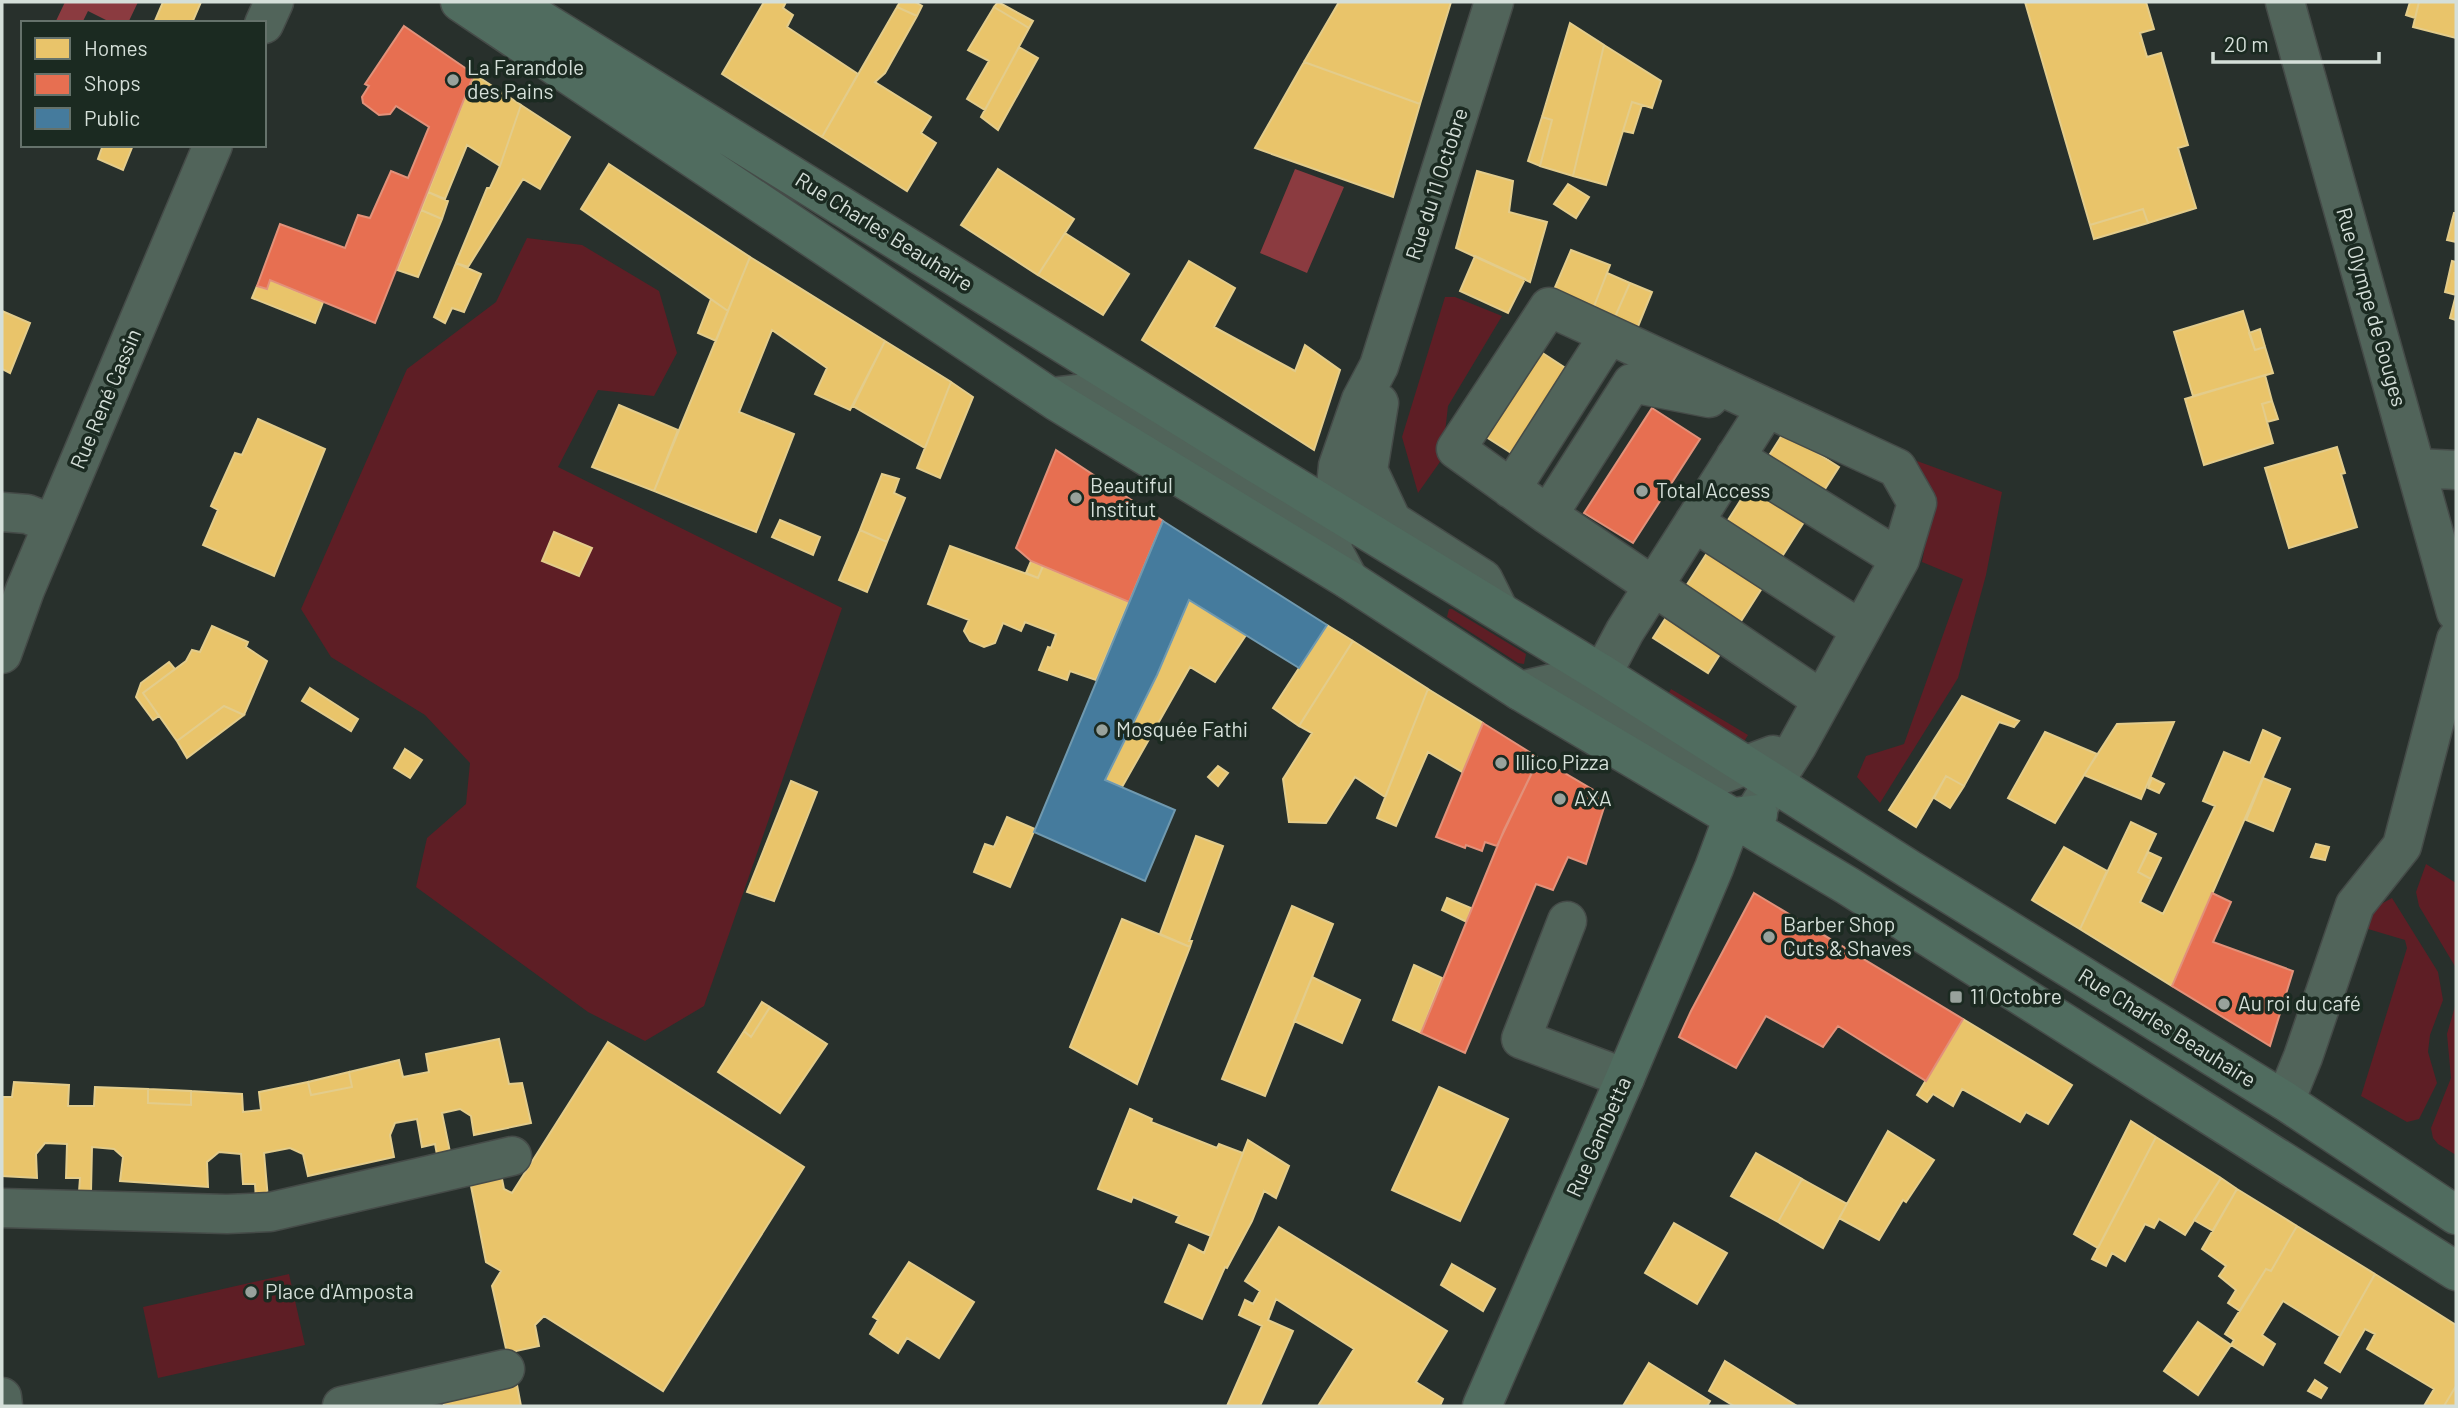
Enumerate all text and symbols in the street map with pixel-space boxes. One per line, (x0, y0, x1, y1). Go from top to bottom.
legend (21, 21, 266, 147)
scale bar (2213, 21, 2379, 65)
text: 20 m (2224, 31, 2269, 56)
text: Homes (84, 35, 148, 60)
place label: La Farandole des Pains (467, 54, 584, 103)
text: Shops (84, 70, 141, 95)
marker: La Farandole des Pains (445, 72, 461, 88)
street label: Rue du 11 Octobre (1399, 104, 1472, 263)
text: Public (84, 105, 140, 130)
street label: Rue Charles Beauhaire (791, 166, 978, 296)
street label: Rue Olympe de Gouges (2332, 204, 2413, 409)
street label: Rue René Cassin (64, 325, 145, 472)
place label: Beautiful Institut (1090, 472, 1173, 521)
place label: Total Access (1656, 477, 1770, 502)
marker: Total Access (1634, 483, 1650, 499)
marker: Beautiful Institut (1068, 490, 1084, 506)
place label: Mosquée Fathi (1116, 716, 1248, 741)
marker: Mosquée Fathi (1094, 722, 1110, 738)
place label: Illico Pizza (1515, 749, 1609, 774)
marker: Illico Pizza (1493, 755, 1509, 771)
place label: AXA (1574, 785, 1612, 810)
marker: AXA (1552, 791, 1568, 807)
place label: Barber Shop Cuts & Shaves (1783, 911, 1912, 960)
marker: Barber Shop Cuts & Shaves (1761, 929, 1777, 945)
street label: Rue Charles Beauhaire (2074, 962, 2261, 1092)
place label: 11 Octobre (1970, 983, 2062, 1008)
marker: 11 Octobre (1948, 989, 1964, 1005)
place label: Au roi du café (2238, 990, 2361, 1015)
marker: Au roi du café (2216, 996, 2232, 1012)
street label: Rue Gambetta (1560, 1073, 1635, 1200)
place label: Place d'Amposta (265, 1278, 414, 1303)
marker: Place d'Amposta (243, 1284, 259, 1300)

